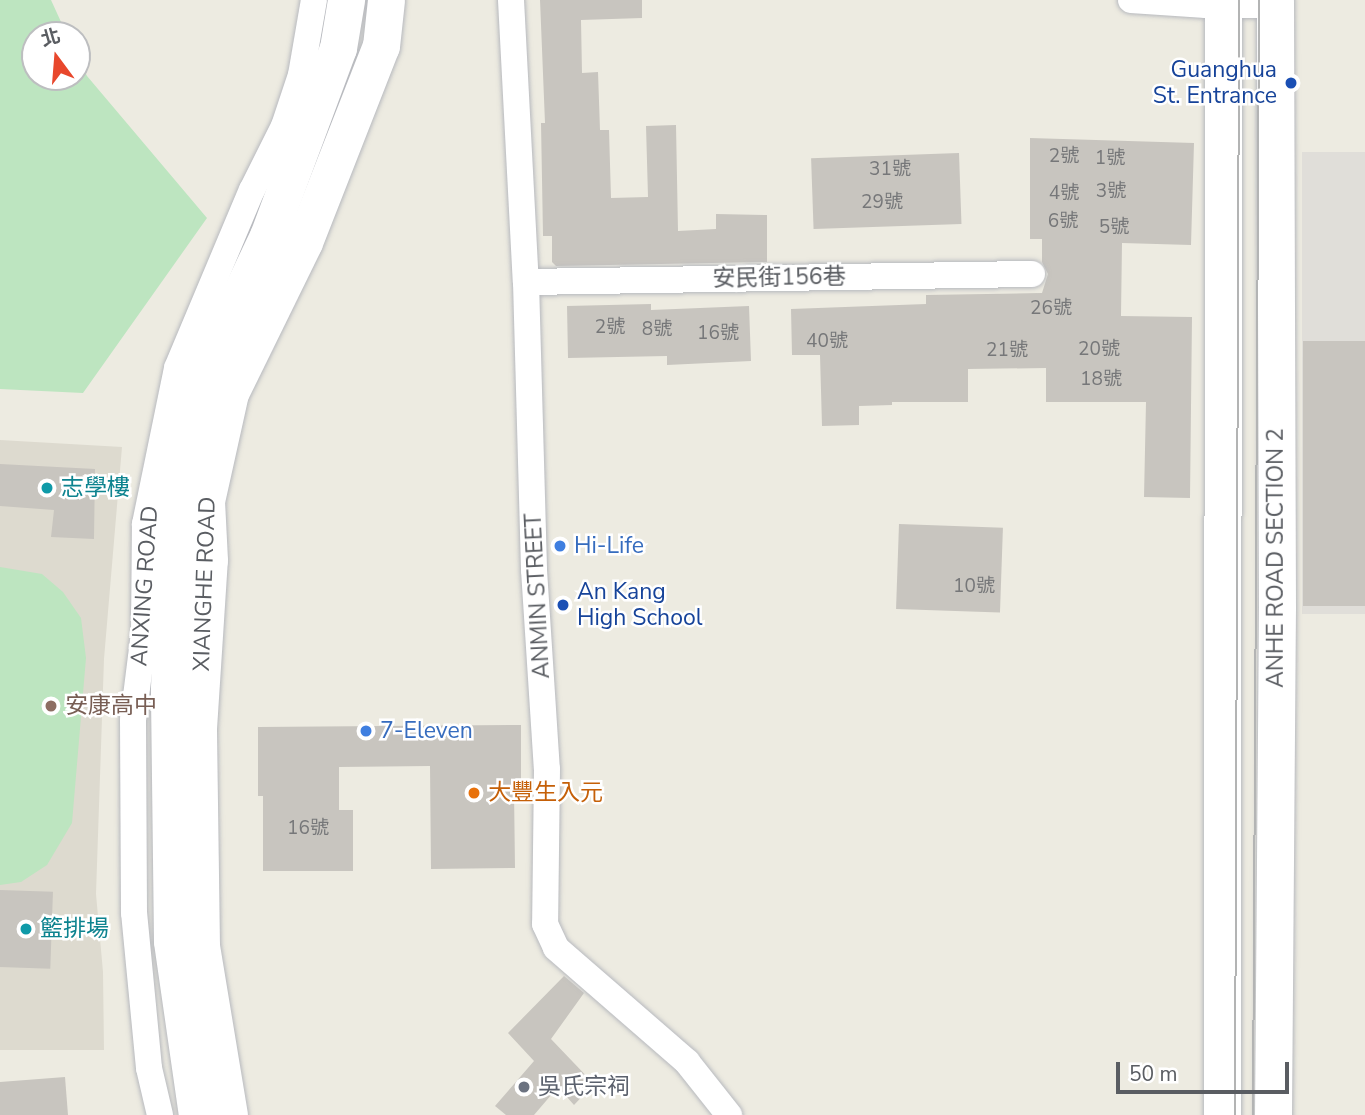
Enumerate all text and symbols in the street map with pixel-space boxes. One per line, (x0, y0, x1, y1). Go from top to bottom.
north arrow (21, 21, 91, 91)
text: 北 (38, 23, 63, 53)
place label: Guanghua St. Entrance (1153, 56, 1277, 110)
marker: Guanghua St. Entrance (1283, 75, 1299, 91)
house number: 2號 (1049, 146, 1079, 168)
house number: 1號 (1095, 148, 1125, 170)
house number: 31號 (869, 159, 911, 181)
house number: 3號 (1096, 181, 1126, 203)
house number: 4號 (1049, 183, 1079, 205)
house number: 29號 (861, 192, 903, 214)
house number: 6號 (1048, 211, 1078, 233)
house number: 5號 (1099, 217, 1129, 239)
street label: 安民街156巷 (712, 263, 846, 293)
house number: 26號 (1030, 298, 1072, 320)
house number: 2號 (595, 317, 625, 339)
house number: 8號 (642, 319, 672, 341)
house number: 16號 (697, 323, 739, 345)
house number: 40號 (806, 331, 848, 353)
house number: 20號 (1078, 339, 1120, 361)
house number: 21號 (986, 340, 1028, 362)
house number: 18號 (1080, 369, 1122, 391)
street label: ANHE ROAD SECTION 2 (1262, 428, 1290, 688)
place label: 志學樓 (61, 474, 130, 502)
marker: 志學樓 (39, 480, 55, 496)
street label: XIANGHE ROAD (188, 496, 222, 672)
street label: ANXING ROAD (126, 505, 164, 667)
street label: ANMIN STREET (520, 513, 556, 679)
place label: Hi-Life (574, 532, 644, 560)
marker: Hi-Life (552, 538, 568, 554)
house number: 10號 (953, 576, 995, 598)
place label: An Kang High School (577, 578, 703, 632)
marker: An Kang High School (555, 597, 571, 613)
place label: 安康高中 (65, 692, 157, 720)
marker: 安康高中 (43, 698, 59, 714)
place label: 7-Eleven (380, 717, 473, 745)
marker: 7-Eleven (358, 723, 374, 739)
place label: 大豐生入元 (488, 779, 603, 807)
marker: 大豐生入元 (466, 785, 482, 801)
house number: 16號 (287, 818, 329, 840)
place label: 籃排場 (40, 915, 109, 943)
marker: 籃排場 (18, 921, 34, 937)
scale bar (1120, 1048, 1293, 1092)
text: 50 m (1129, 1060, 1178, 1088)
place label: 吳氏宗祠 (538, 1073, 630, 1101)
marker: 吳氏宗祠 (516, 1079, 532, 1095)

